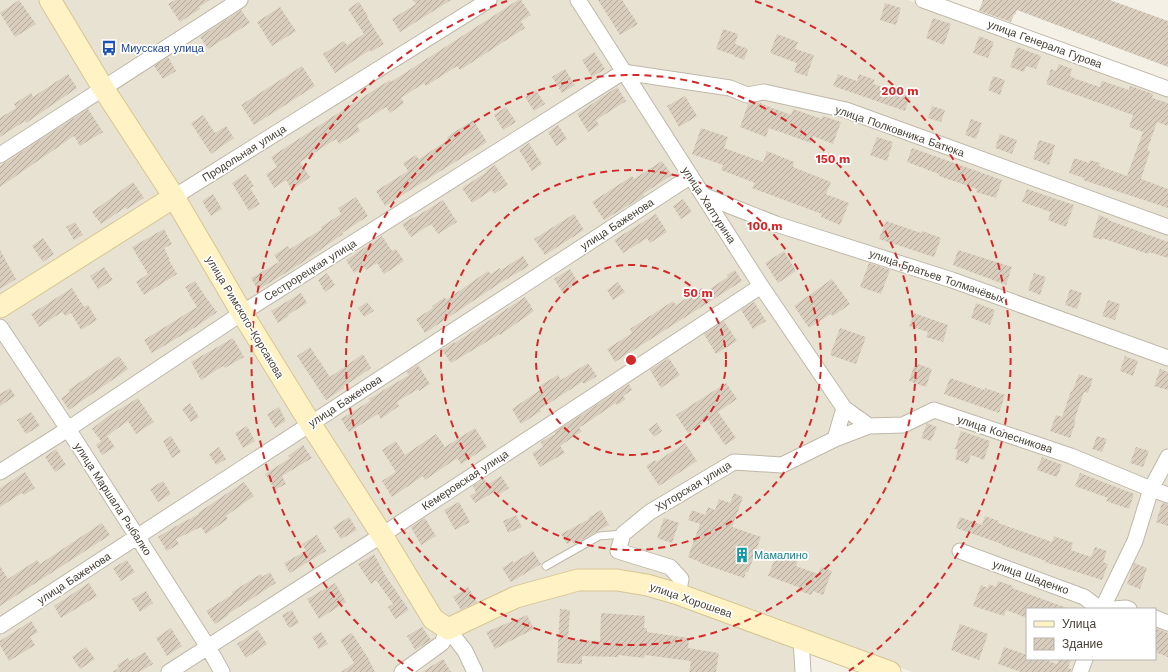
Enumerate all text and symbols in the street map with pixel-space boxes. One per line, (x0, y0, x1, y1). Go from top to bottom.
street label: улица Генерала Гурова (986, 18, 1105, 72)
bus stop icon: Миусская улица (100, 39, 118, 57)
place label: Миусская улица (121, 42, 205, 55)
text: 200 m (881, 84, 919, 98)
street label: улица Полковника Батюка (834, 103, 967, 160)
street label: Продольная улица (200, 122, 289, 185)
text: 150 m (816, 152, 850, 166)
street label: улица Халтурина (679, 164, 739, 247)
street label: улица Баженова (578, 195, 657, 253)
text: 100 m (747, 219, 783, 233)
street label: Сестрорецкая улица (262, 236, 360, 304)
street label: улица Братьев Толмачёвых (867, 247, 1007, 306)
street label: улица Римского-Корсакова (203, 254, 287, 381)
text: 50 m (683, 286, 713, 300)
centre of rings (624, 353, 638, 367)
street label: улица Баженова (306, 372, 385, 430)
street label: улица Колесникова (956, 413, 1055, 456)
street label: улица Маршала Рыбалко (71, 441, 154, 558)
street label: Кемеровская улица (419, 447, 512, 513)
street label: Хуторская улица (653, 458, 734, 514)
building icon: Мамалино (733, 546, 751, 564)
street label: улица Баженова (35, 549, 114, 607)
place label: Мамалино (754, 549, 808, 562)
street label: улица Шаденко (991, 558, 1071, 597)
street label: улица Хорошева (648, 580, 735, 621)
legend (1026, 608, 1156, 660)
text: Улица (1062, 617, 1096, 631)
text: Здание (1062, 637, 1103, 651)

